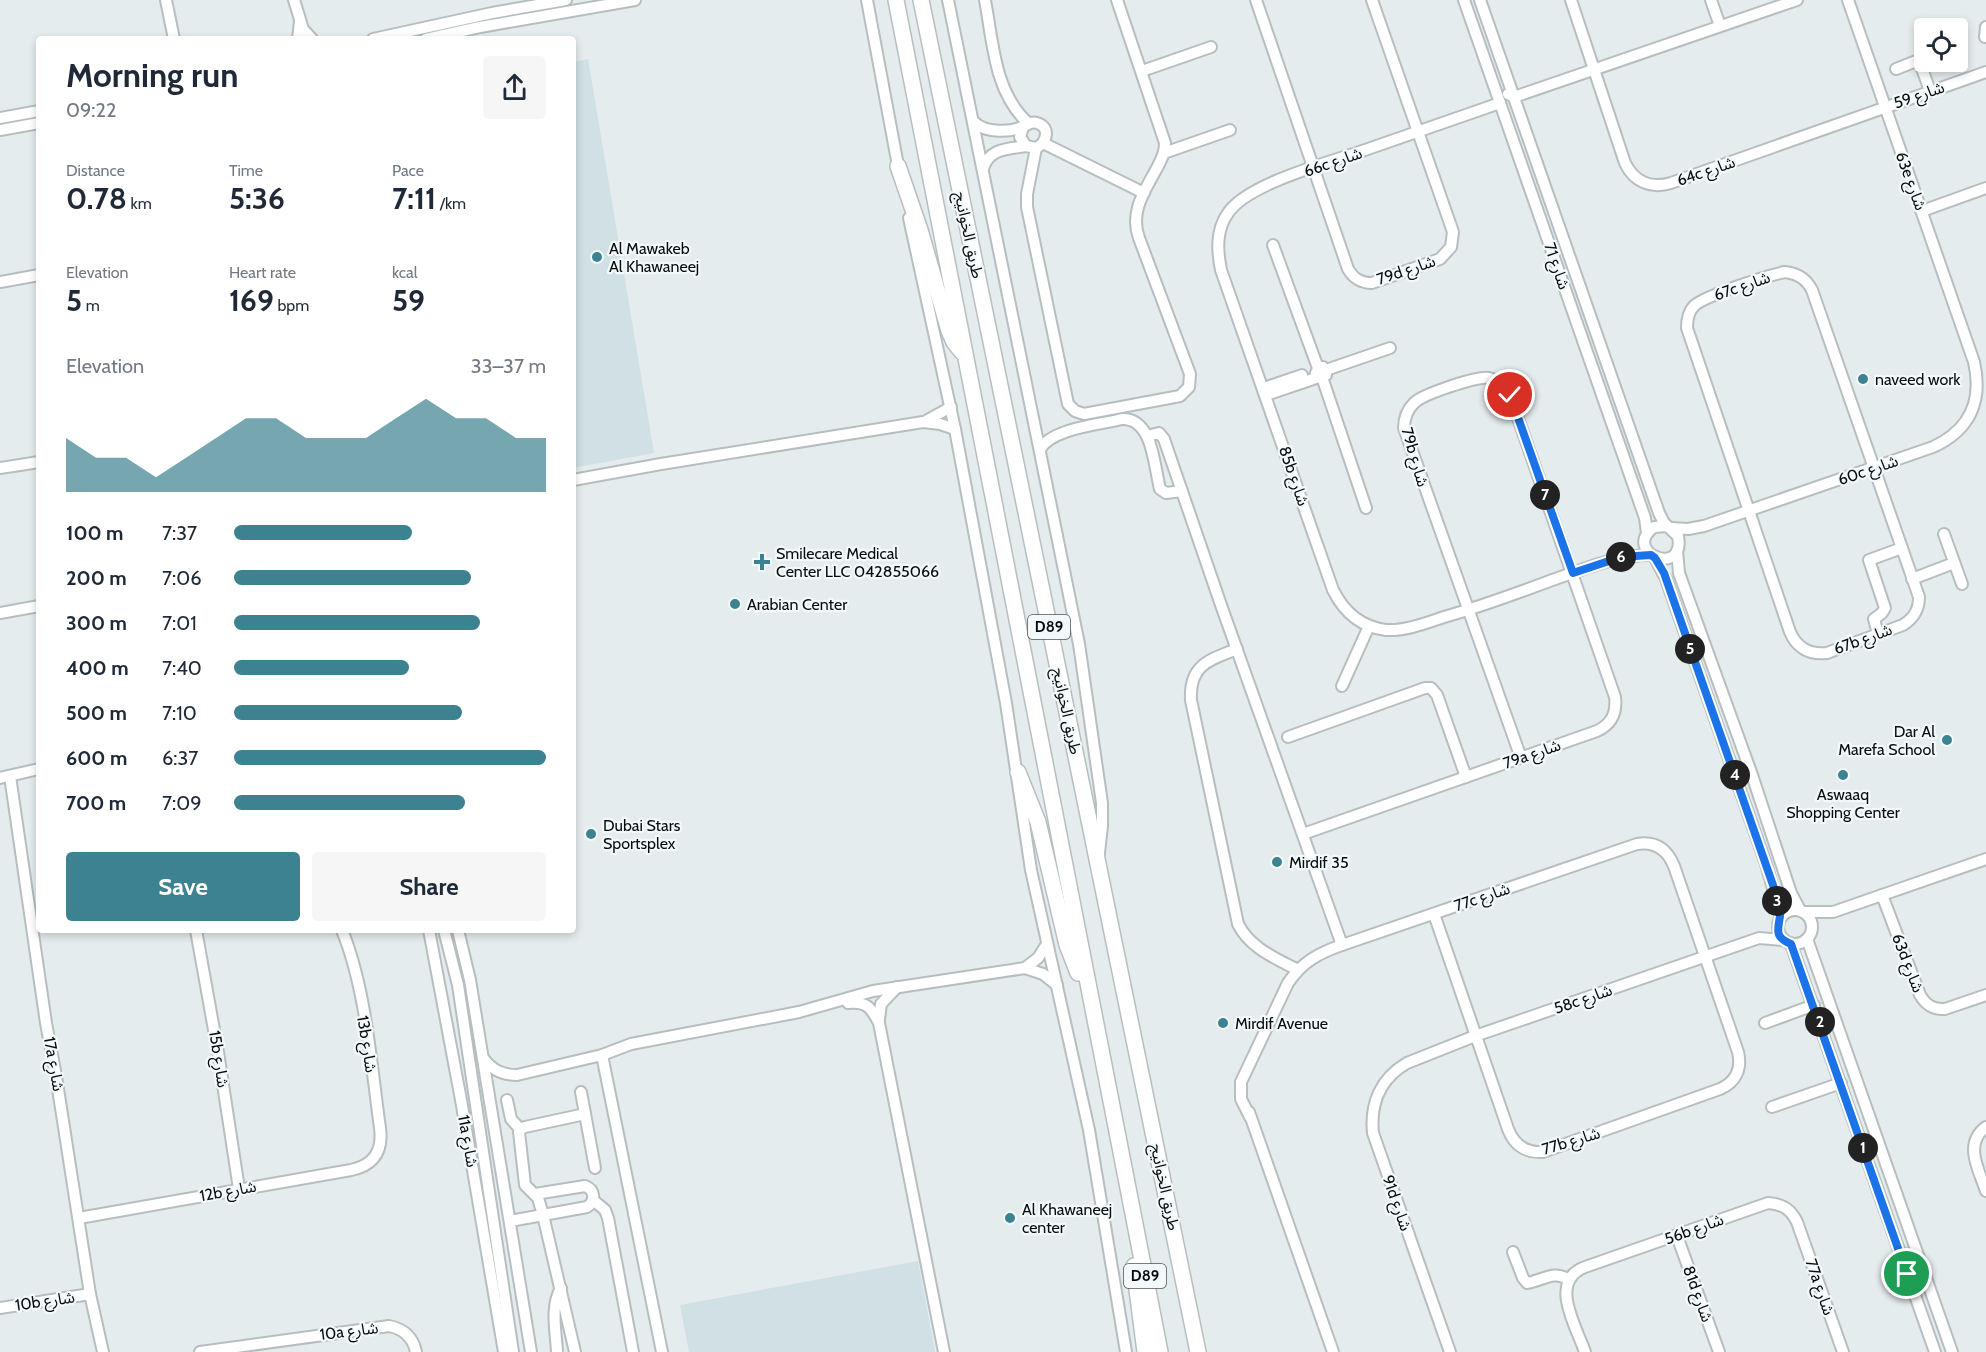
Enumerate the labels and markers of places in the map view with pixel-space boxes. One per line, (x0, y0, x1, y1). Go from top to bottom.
place label: Al Mawakeb Al Khawaneej (609, 239, 699, 276)
marker: Al Mawakeb Al Khawaneej (590, 250, 604, 264)
pin (1484, 369, 1535, 420)
place label: naveed work (1875, 370, 1961, 389)
marker: naveed work (1856, 372, 1870, 386)
pin: 7 (1530, 480, 1560, 510)
pin: 6 (1606, 542, 1636, 572)
place label: Smilecare Medical Center LLC 042855066 (776, 544, 939, 581)
marker: Smilecare Medical Center LLC 042855066 (753, 553, 771, 571)
place label: Arabian Center (747, 595, 848, 614)
marker: Arabian Center (728, 597, 742, 611)
pin: 5 (1675, 634, 1705, 664)
place label: Dar Al Marefa School (1838, 722, 1935, 759)
marker: Dar Al Marefa School (1940, 733, 1954, 747)
pin: 4 (1720, 760, 1750, 790)
marker: Aswaaq Shopping Center (1836, 768, 1850, 782)
place label: Aswaaq Shopping Center (1786, 785, 1901, 822)
place label: Dubai Stars Sportsplex (603, 816, 681, 853)
marker: Dubai Stars Sportsplex (584, 827, 598, 841)
place label: Mirdif 35 (1289, 853, 1349, 872)
marker: Mirdif 35 (1270, 855, 1284, 869)
pin: 3 (1762, 886, 1792, 916)
pin: 2 (1805, 1007, 1835, 1037)
place label: Mirdif Avenue (1235, 1014, 1328, 1033)
marker: Mirdif Avenue (1216, 1016, 1230, 1030)
pin: 1 (1848, 1133, 1878, 1163)
place label: Al Khawaneej center (1022, 1200, 1112, 1237)
marker: Al Khawaneej center (1003, 1211, 1017, 1225)
pin (1881, 1248, 1932, 1299)

